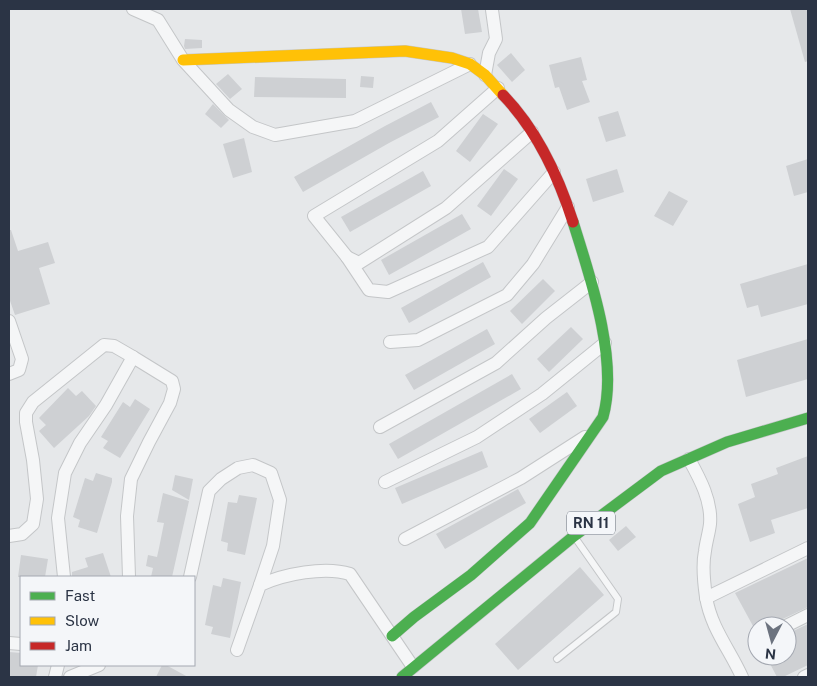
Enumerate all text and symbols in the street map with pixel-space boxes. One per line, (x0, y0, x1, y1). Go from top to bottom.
road number: RN 11 (567, 512, 615, 534)
legend (20, 576, 195, 666)
text: Fast (65, 587, 95, 604)
text: Slow (65, 612, 100, 629)
north arrow (747, 616, 797, 666)
text: Jam (65, 637, 92, 654)
text: N (764, 645, 777, 662)

